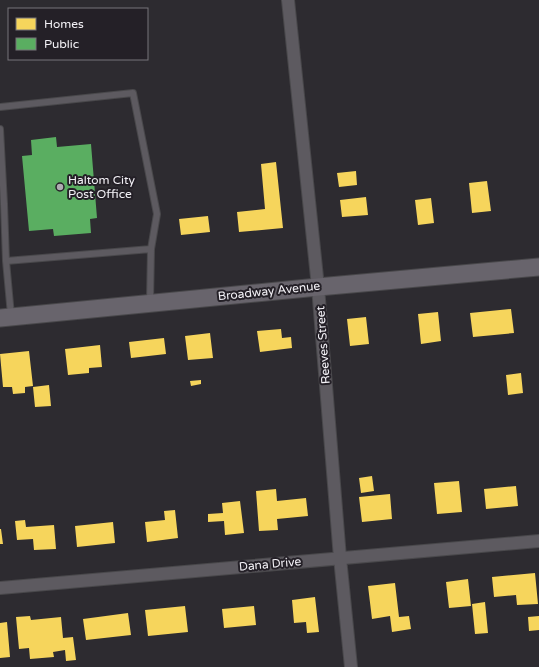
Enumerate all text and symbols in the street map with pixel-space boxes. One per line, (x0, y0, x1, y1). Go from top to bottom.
legend (8, 8, 148, 60)
text: Homes (44, 17, 84, 31)
text: Public (44, 37, 79, 51)
place label: Haltom City Post Office (68, 173, 136, 201)
marker: Haltom City Post Office (55, 182, 65, 192)
street label: Broadway Avenue (217, 279, 321, 303)
street label: Reeves Street (313, 305, 333, 385)
street label: Dana Drive (238, 554, 302, 574)

